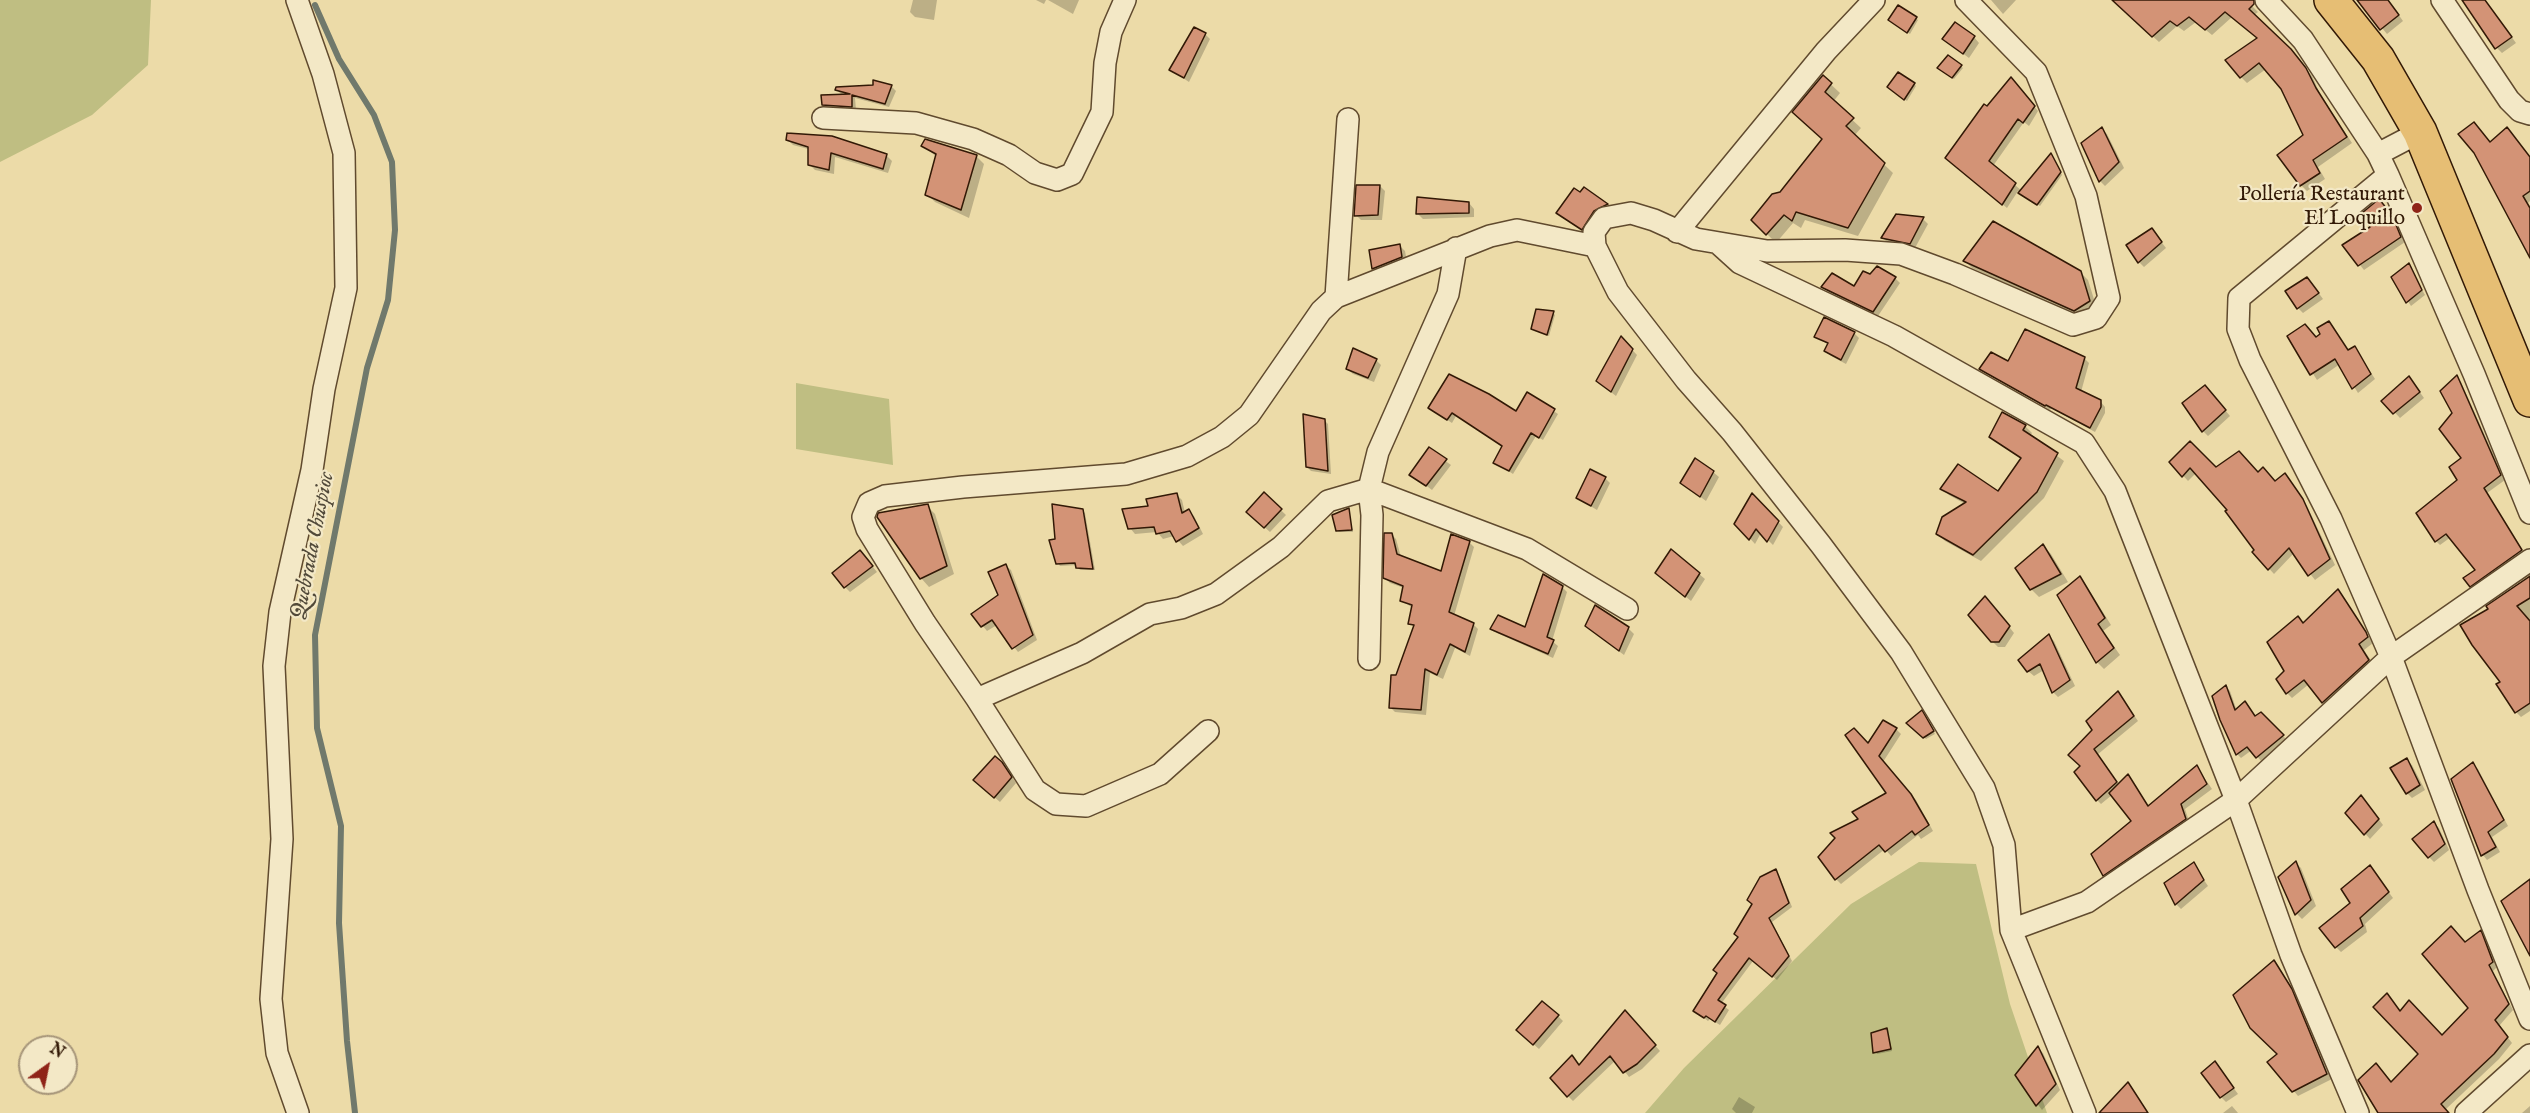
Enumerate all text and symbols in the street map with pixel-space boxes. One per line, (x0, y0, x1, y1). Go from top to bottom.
place label: Pollería Restaurant El Loquillo (2239, 183, 2405, 233)
marker: Pollería Restaurant El Loquillo (2410, 201, 2424, 215)
water label: Quebrada Chuspioc (287, 470, 341, 622)
north arrow (18, 1035, 78, 1095)
text: N (45, 1039, 68, 1064)

